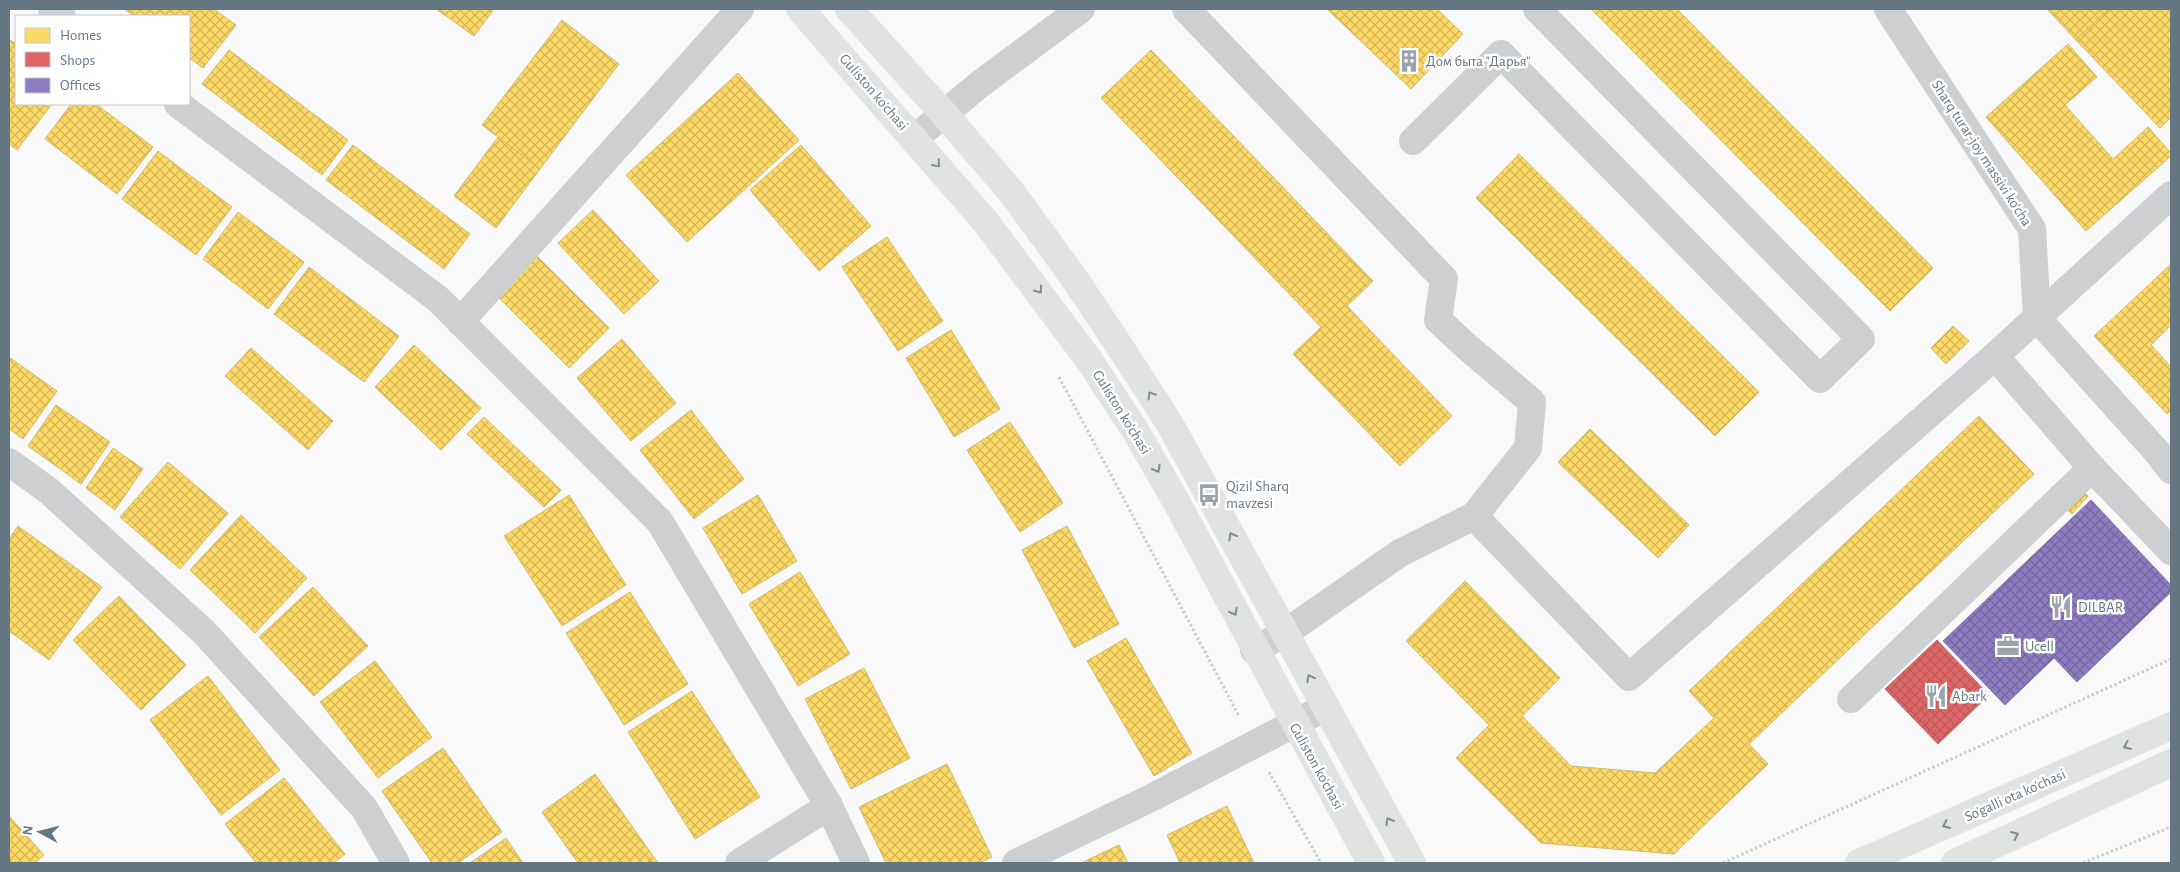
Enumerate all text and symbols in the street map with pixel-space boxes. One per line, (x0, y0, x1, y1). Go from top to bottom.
legend (15, 15, 190, 105)
text: Homes (60, 28, 102, 43)
building icon: Дом быта "Дарья" (1396, 48, 1422, 74)
street label: Guliston ko'chasi (836, 51, 911, 133)
text: Shops (60, 53, 95, 68)
place label: Дом быта "Дарья" (1426, 54, 1530, 69)
text: Offices (60, 78, 101, 93)
street label: Sharq turar-joy massivi ko'cha (1929, 78, 2034, 229)
one-way arrow (931, 158, 940, 167)
one-way arrow (1033, 284, 1041, 293)
street label: Guliston ko'chasi (1090, 368, 1153, 457)
one-way arrow (1148, 391, 1157, 400)
one-way arrow (1151, 464, 1161, 473)
place label: Qizil Sharq mavzesi (1226, 479, 1289, 511)
bus stop icon: Qizil Sharq mavzesi (1196, 482, 1222, 508)
one-way arrow (1228, 532, 1238, 541)
restaurant icon: DILBAR (2048, 594, 2074, 620)
place label: DILBAR (2078, 600, 2123, 615)
one-way arrow (1228, 607, 1238, 616)
office icon: Ucell (1995, 633, 2021, 659)
place label: Ucell (2025, 639, 2054, 654)
one-way arrow (1306, 674, 1316, 683)
restaurant icon: Abark (1923, 683, 1949, 709)
place label: Abark (1952, 689, 1987, 704)
street label: Guliston ko'chasi (1287, 721, 1346, 812)
one-way arrow (2123, 739, 2132, 750)
street label: So'galli ota ko'chasi (1962, 766, 2068, 824)
north arrow (15, 807, 65, 857)
one-way arrow (1385, 817, 1395, 826)
one-way arrow (1942, 819, 1951, 830)
text: N (21, 825, 36, 836)
one-way arrow (2010, 831, 2019, 842)

